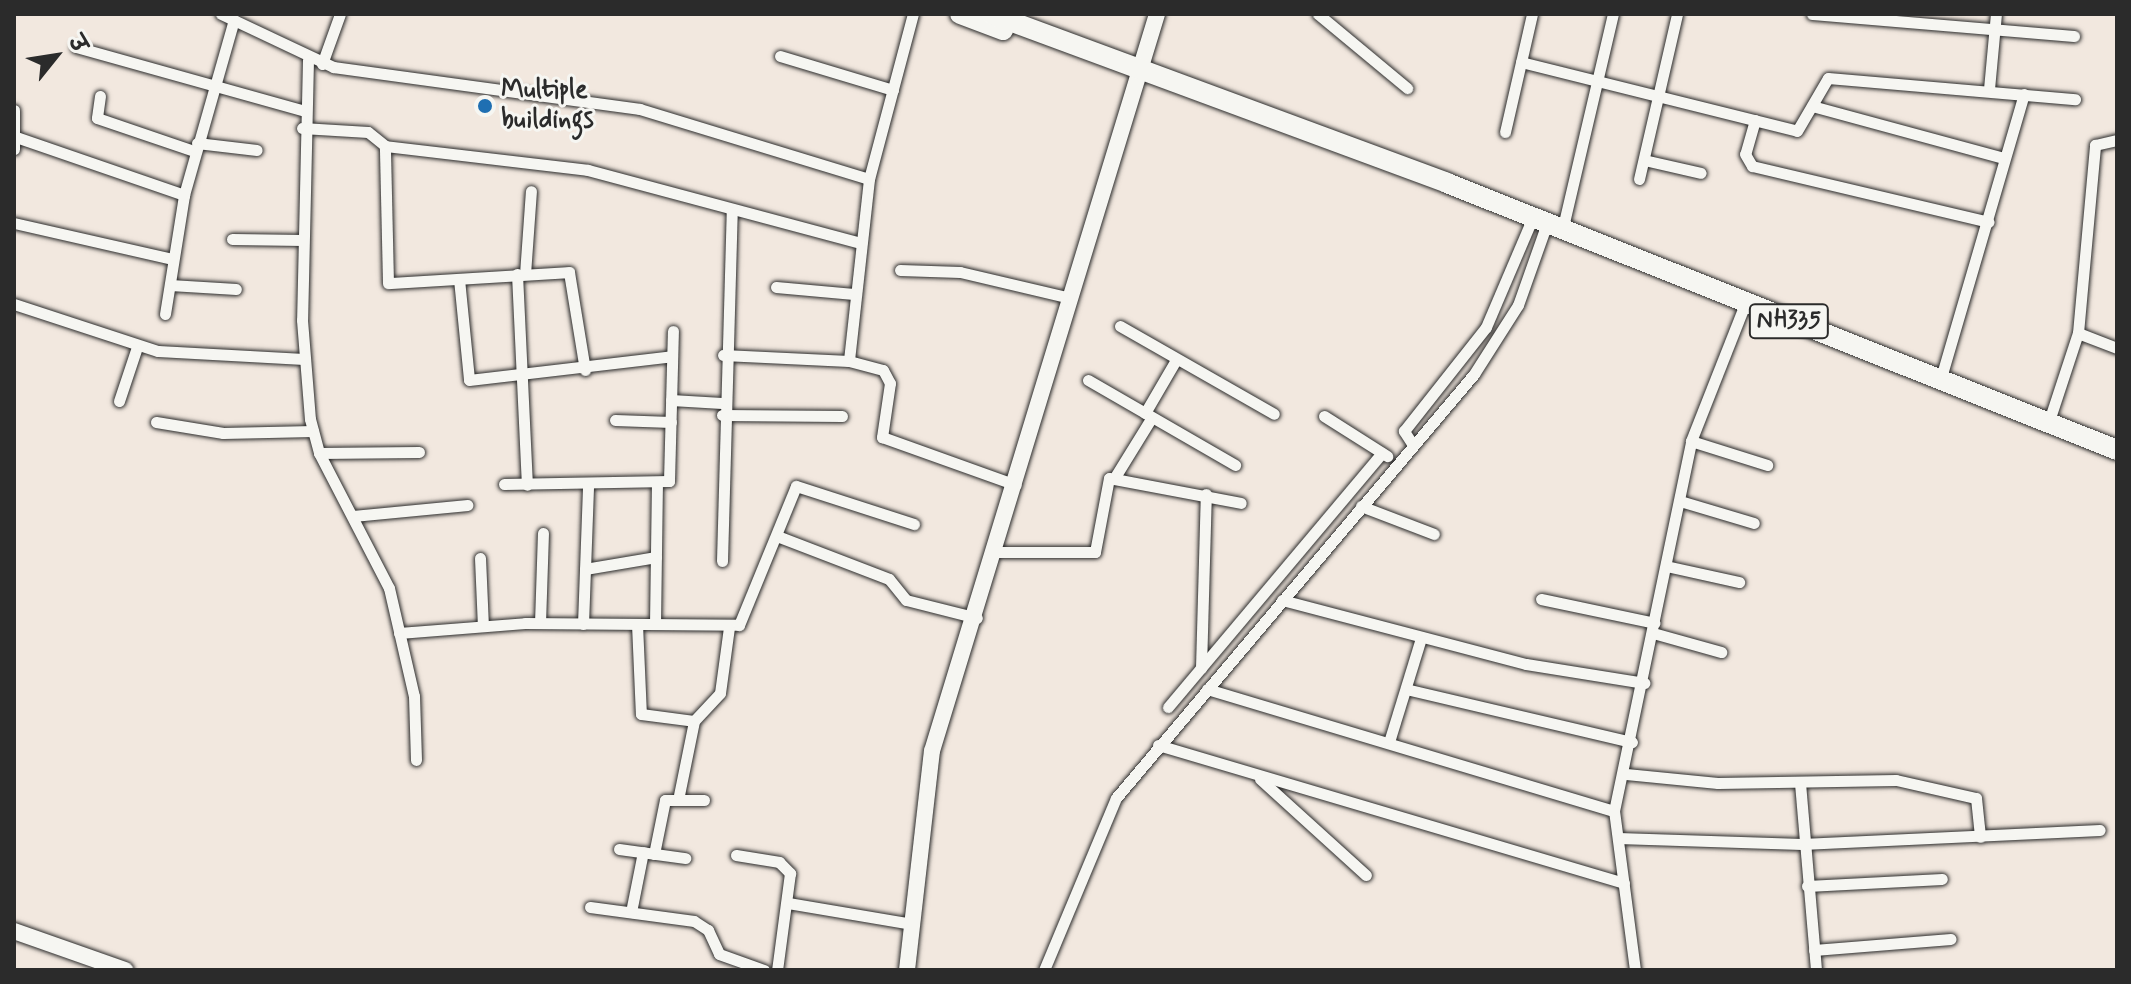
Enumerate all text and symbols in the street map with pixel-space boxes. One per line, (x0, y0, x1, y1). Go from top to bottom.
north arrow (16, 16, 96, 96)
text: उ (61, 31, 93, 57)
place label: Multiple buildings (501, 75, 594, 136)
marker: Multiple buildings (476, 97, 494, 115)
road number: NH335 (1747, 301, 1831, 341)

